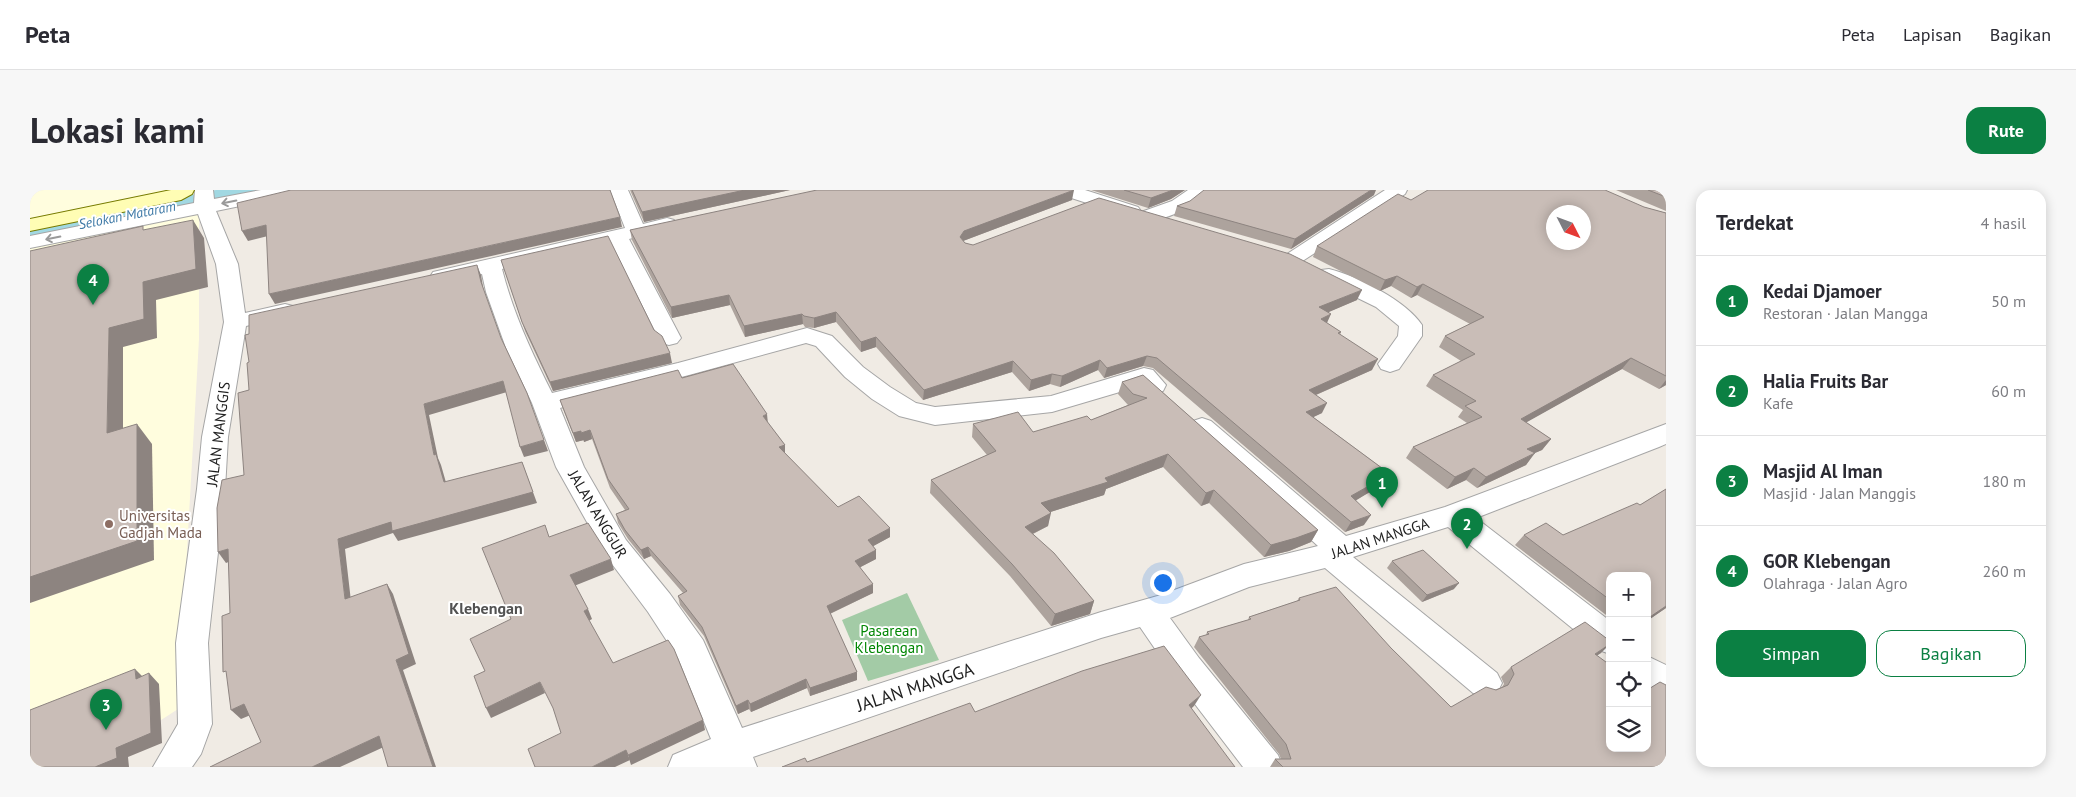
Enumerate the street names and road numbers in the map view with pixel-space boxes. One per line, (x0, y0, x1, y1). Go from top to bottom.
street label: JALAN MANGGIS (202, 381, 234, 488)
street label: JALAN ANGGUR (564, 466, 632, 562)
street label: JALAN MANGGA (1328, 513, 1432, 563)
street label: JALAN MANGGA (852, 657, 977, 717)

